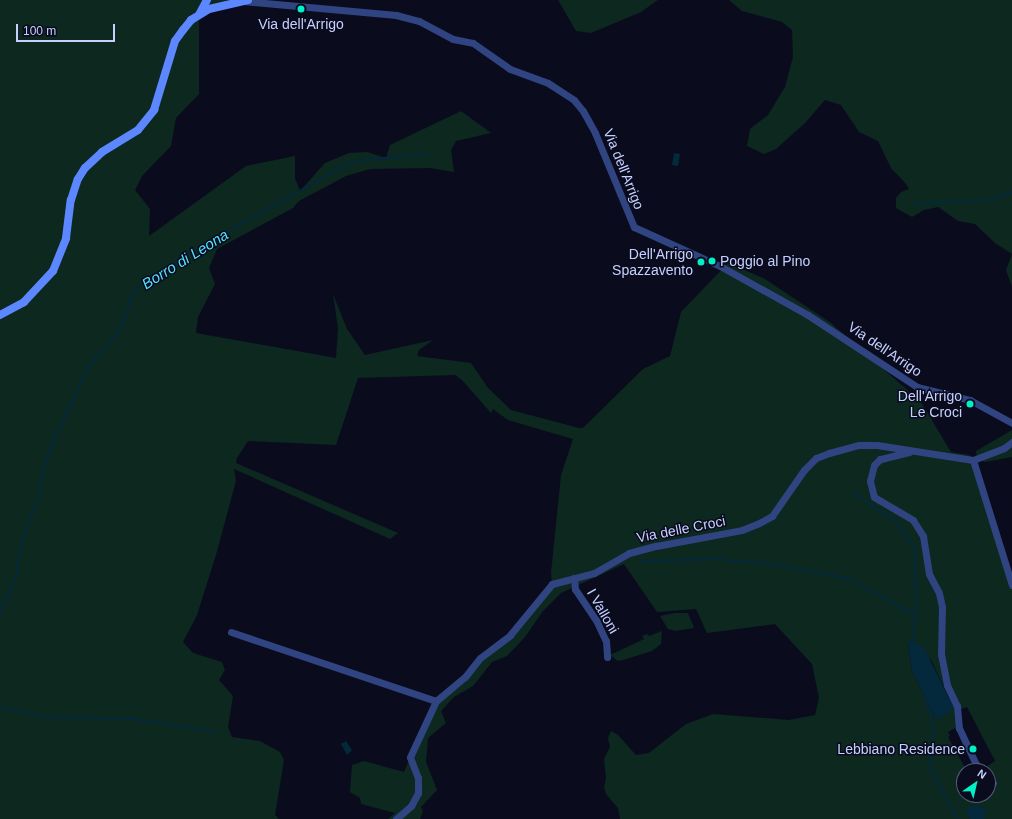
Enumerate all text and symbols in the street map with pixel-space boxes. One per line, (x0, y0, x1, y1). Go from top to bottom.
marker: Via dell'Arrigo (296, 4, 306, 14)
scale bar (18, 16, 117, 42)
place label: Via dell'Arrigo (258, 16, 344, 32)
text: 100 m (23, 24, 56, 38)
street label: Via dell'Arrigo (600, 126, 648, 212)
water label: Borro di Leona (139, 225, 231, 293)
place label: Dell'Arrigo Spazzavento (612, 246, 693, 278)
place label: Poggio al Pino (720, 253, 810, 269)
marker: Poggio al Pino (707, 256, 717, 266)
marker: Dell'Arrigo Spazzavento (696, 257, 706, 267)
street label: Via dell'Arrigo (845, 318, 925, 380)
place label: Dell'Arrigo Le Croci (898, 388, 962, 420)
marker: Dell'Arrigo Le Croci (965, 399, 975, 409)
street label: Via delle Croci (635, 512, 727, 546)
street label: I Valloni (584, 586, 622, 636)
place label: Lebbiano Residence (837, 741, 965, 757)
marker: Lebbiano Residence (968, 744, 978, 754)
north arrow (956, 763, 996, 803)
text: N (975, 767, 989, 781)

